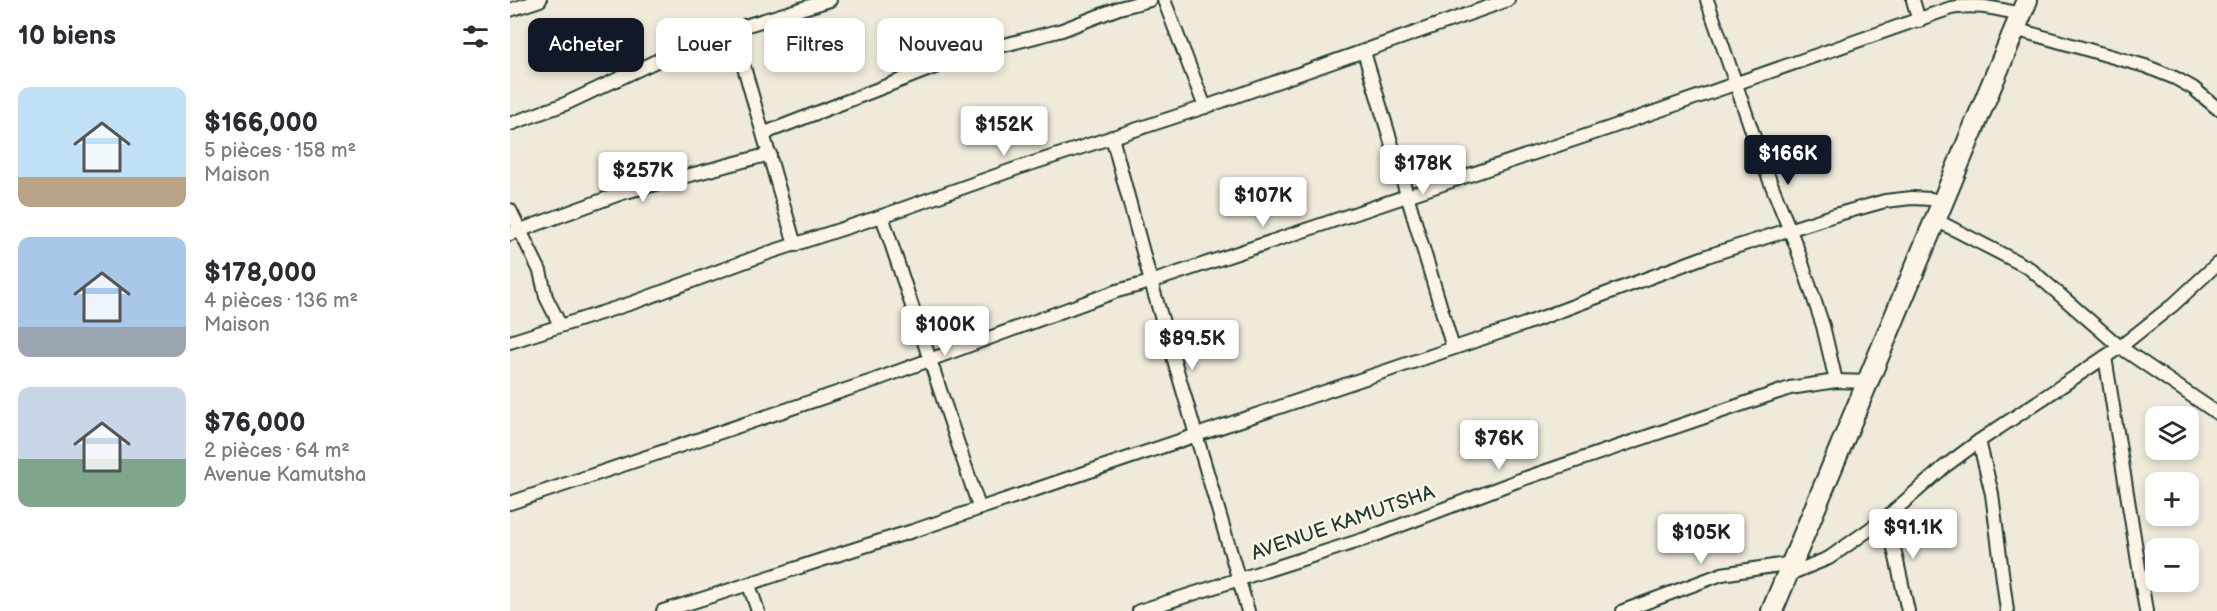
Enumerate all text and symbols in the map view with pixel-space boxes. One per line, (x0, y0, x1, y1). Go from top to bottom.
chip: Acheter (528, 18, 644, 72)
chip: Louer (656, 18, 752, 72)
chip: Filtres (764, 18, 865, 72)
chip: Nouveau (877, 18, 1004, 72)
icon: filters (459, 20, 492, 53)
text: 10 biens (18, 21, 116, 52)
pin: $152K (962, 106, 1046, 157)
text: $166,000 (204, 108, 318, 139)
icon: home (66, 111, 138, 183)
text: $152K (975, 113, 1033, 137)
pin: $166K (1746, 135, 1830, 186)
text: 5 pièces · 158 m² (204, 139, 356, 163)
text: $166K (1758, 142, 1818, 166)
pin: $178K (1381, 145, 1465, 196)
pin: $257K (601, 152, 685, 203)
text: $178K (1394, 152, 1452, 176)
text: $257K (612, 159, 674, 183)
text: Maison (204, 163, 270, 187)
pin: $107K (1221, 177, 1305, 228)
text: $107K (1234, 184, 1292, 208)
text: $178,000 (204, 258, 316, 289)
icon: home (66, 261, 138, 333)
text: 4 pièces · 136 m² (204, 289, 358, 313)
pin: $100K (903, 306, 987, 357)
text: Maison (204, 313, 270, 337)
text: $100K (915, 313, 975, 337)
pin: $89.5K (1143, 320, 1241, 371)
text: $89.5K (1159, 327, 1225, 351)
map controls (2145, 406, 2199, 592)
button: layers (2145, 406, 2199, 460)
text: $76,000 (204, 408, 305, 439)
icon: home (66, 411, 138, 483)
pin: $76K (1463, 420, 1535, 471)
text: $76K (1474, 427, 1524, 451)
text: 2 pièces · 64 m² (204, 439, 350, 463)
text: Avenue Kamutsha (204, 463, 366, 487)
button: + (2145, 472, 2199, 526)
street label: AVENUE KAMUTSHA (1248, 480, 1439, 566)
pin: $91.1K (1864, 509, 1962, 560)
pin: $105K (1659, 514, 1743, 565)
text: $91.1K (1883, 516, 1943, 540)
text: $105K (1671, 521, 1731, 545)
button: − (2145, 538, 2199, 592)

